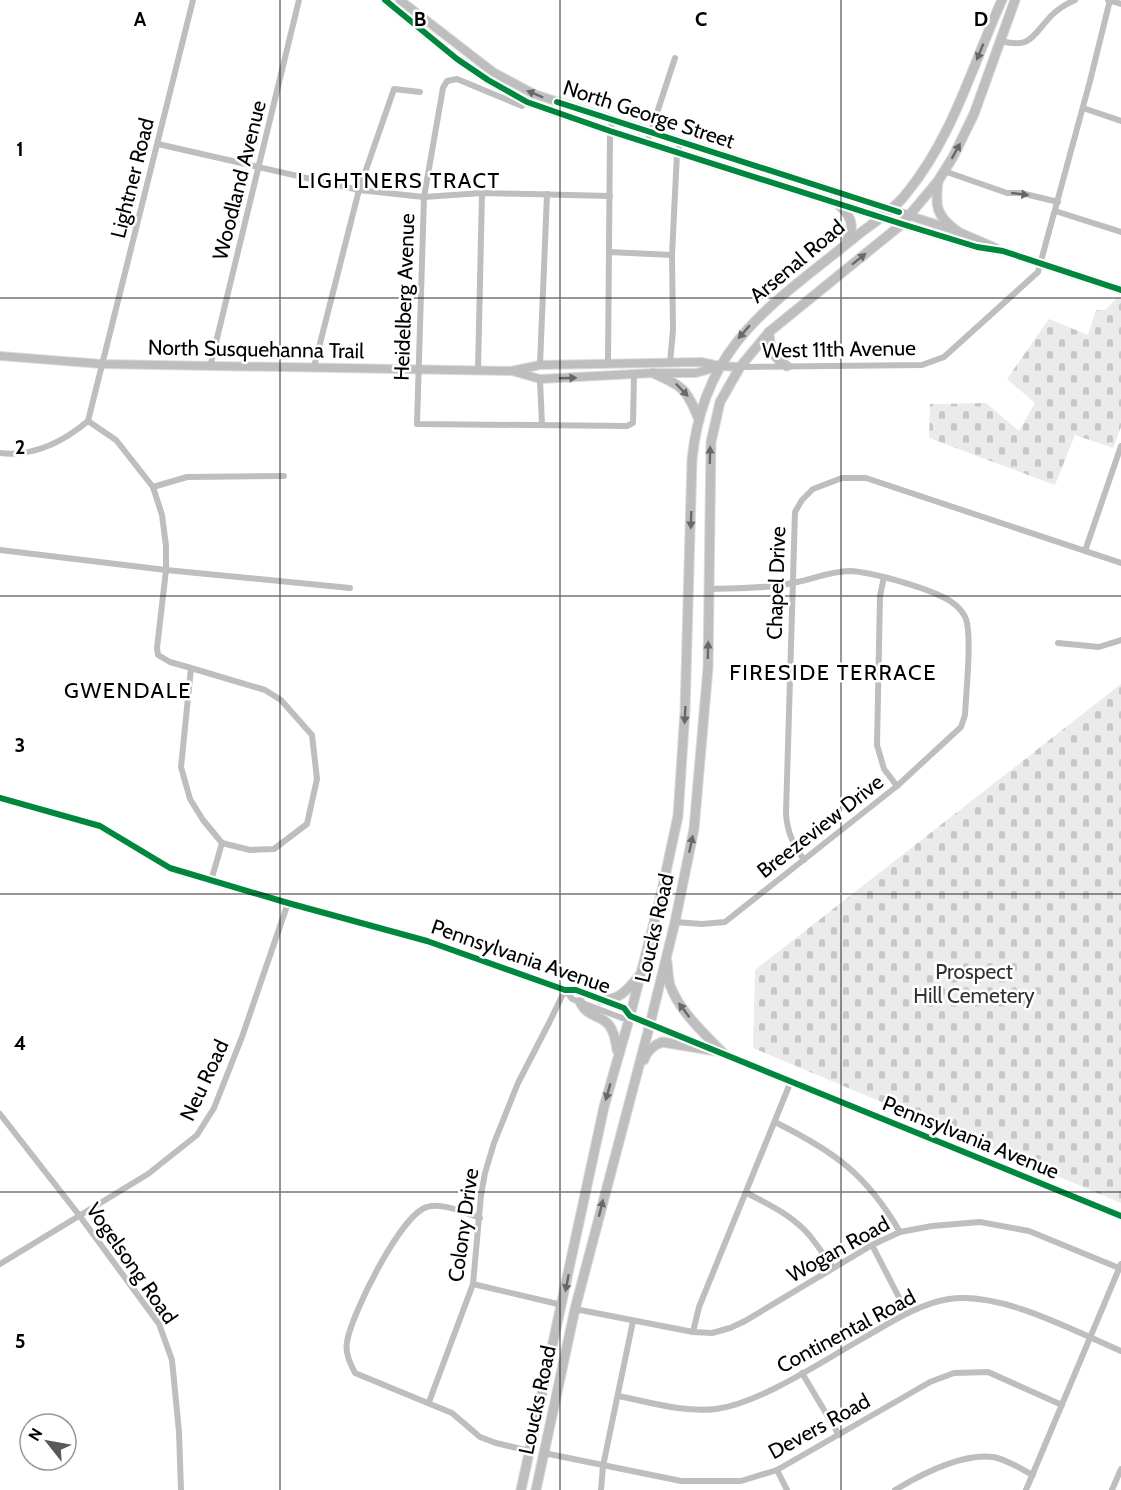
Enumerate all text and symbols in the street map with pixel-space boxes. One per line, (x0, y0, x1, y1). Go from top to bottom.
text: A (134, 7, 147, 31)
text: B (414, 7, 426, 31)
text: C (695, 7, 707, 31)
text: D (974, 7, 988, 31)
one-way arrow (975, 43, 984, 61)
street label: North George Street (560, 75, 738, 153)
one-way arrow (526, 89, 544, 99)
street label: Woodland Avenue (207, 97, 271, 262)
street label: Lightner Road (105, 115, 159, 241)
text: 1 (16, 137, 24, 161)
one-way arrow (951, 142, 961, 159)
district label: LIGHTNERS TRACT (297, 167, 501, 194)
one-way arrow (1011, 189, 1030, 199)
street label: Heidelberg Avenue (389, 212, 419, 381)
street label: Arsenal Road (745, 214, 849, 308)
one-way arrow (851, 254, 866, 266)
one-way arrow (738, 324, 751, 339)
street label: North Susquehanna Trail (148, 335, 364, 363)
street label: West 11th Avenue (762, 335, 916, 363)
one-way arrow (559, 373, 578, 382)
one-way arrow (675, 383, 690, 397)
text: 2 (15, 435, 25, 459)
one-way arrow (705, 445, 715, 464)
one-way arrow (686, 510, 695, 529)
street label: Chapel Drive (762, 526, 790, 640)
one-way arrow (703, 640, 713, 659)
district label: FIRESIDE TERRACE (729, 659, 937, 686)
district label: GWENDALE (64, 677, 192, 704)
one-way arrow (680, 705, 689, 724)
text: 3 (15, 733, 25, 757)
street label: Breezeview Drive (752, 769, 888, 883)
one-way arrow (687, 834, 696, 853)
street label: Loucks Road (629, 871, 679, 985)
street label: Pennsylvania Avenue (428, 914, 614, 998)
park label: Prospect Hill Cemetery (913, 959, 1035, 1008)
one-way arrow (679, 1002, 691, 1017)
text: 4 (14, 1031, 26, 1055)
street label: Neu Road (174, 1036, 234, 1124)
one-way arrow (603, 1083, 612, 1101)
street label: Pennsylvania Avenue (879, 1090, 1063, 1184)
street label: Colony Drive (443, 1166, 483, 1283)
street label: Vogelsong Road (81, 1198, 183, 1328)
one-way arrow (596, 1199, 606, 1217)
street label: Wogan Road (782, 1211, 894, 1287)
one-way arrow (562, 1273, 571, 1292)
street label: Continental Road (772, 1284, 920, 1378)
text: 5 (15, 1329, 25, 1353)
street label: Loucks Road (513, 1343, 561, 1457)
street label: Devers Road (764, 1388, 874, 1464)
north arrow (18, 1412, 78, 1472)
text: N (25, 1425, 47, 1444)

